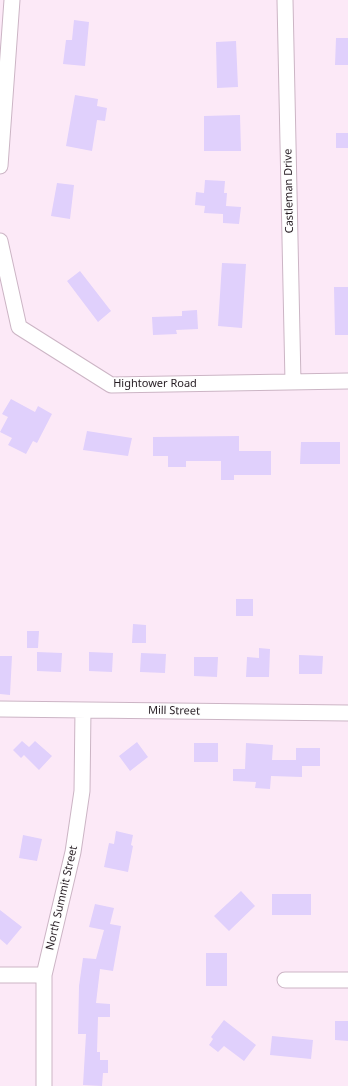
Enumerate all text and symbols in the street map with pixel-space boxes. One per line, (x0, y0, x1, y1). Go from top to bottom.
street label: Castleman Drive (282, 149, 296, 233)
street label: Hightower Road (113, 377, 197, 391)
street label: Mill Street (148, 704, 200, 718)
street label: North Summit Street (44, 844, 80, 952)

